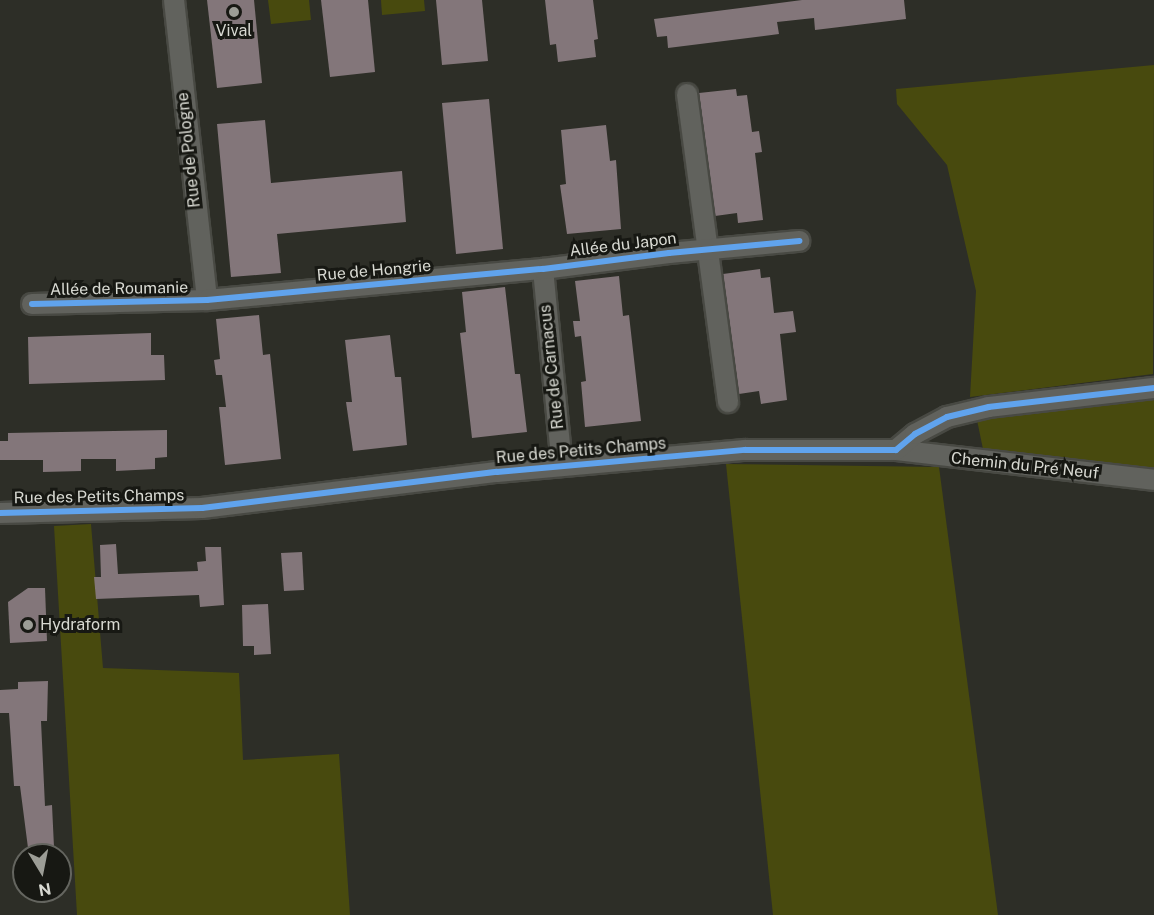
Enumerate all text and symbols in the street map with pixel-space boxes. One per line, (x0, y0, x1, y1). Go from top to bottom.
marker: Vival (227, 5, 241, 19)
place label: Vival (216, 21, 252, 41)
street label: Rue de Pologne (173, 91, 205, 209)
street label: Allée du Japon (568, 229, 678, 261)
street label: Rue de Hongrie (316, 256, 432, 286)
street label: Allée de Roumanie (49, 278, 189, 300)
street label: Rue de Carnacus (536, 304, 568, 430)
street label: Rue des Petits Champs (495, 434, 667, 468)
street label: Chemin du Pré Neuf (950, 449, 1100, 483)
street label: Rue des Petits Champs (13, 486, 185, 508)
place label: Hydraform (40, 615, 120, 635)
marker: Hydraform (21, 618, 35, 632)
north arrow (12, 843, 72, 903)
text: N (37, 879, 53, 900)

